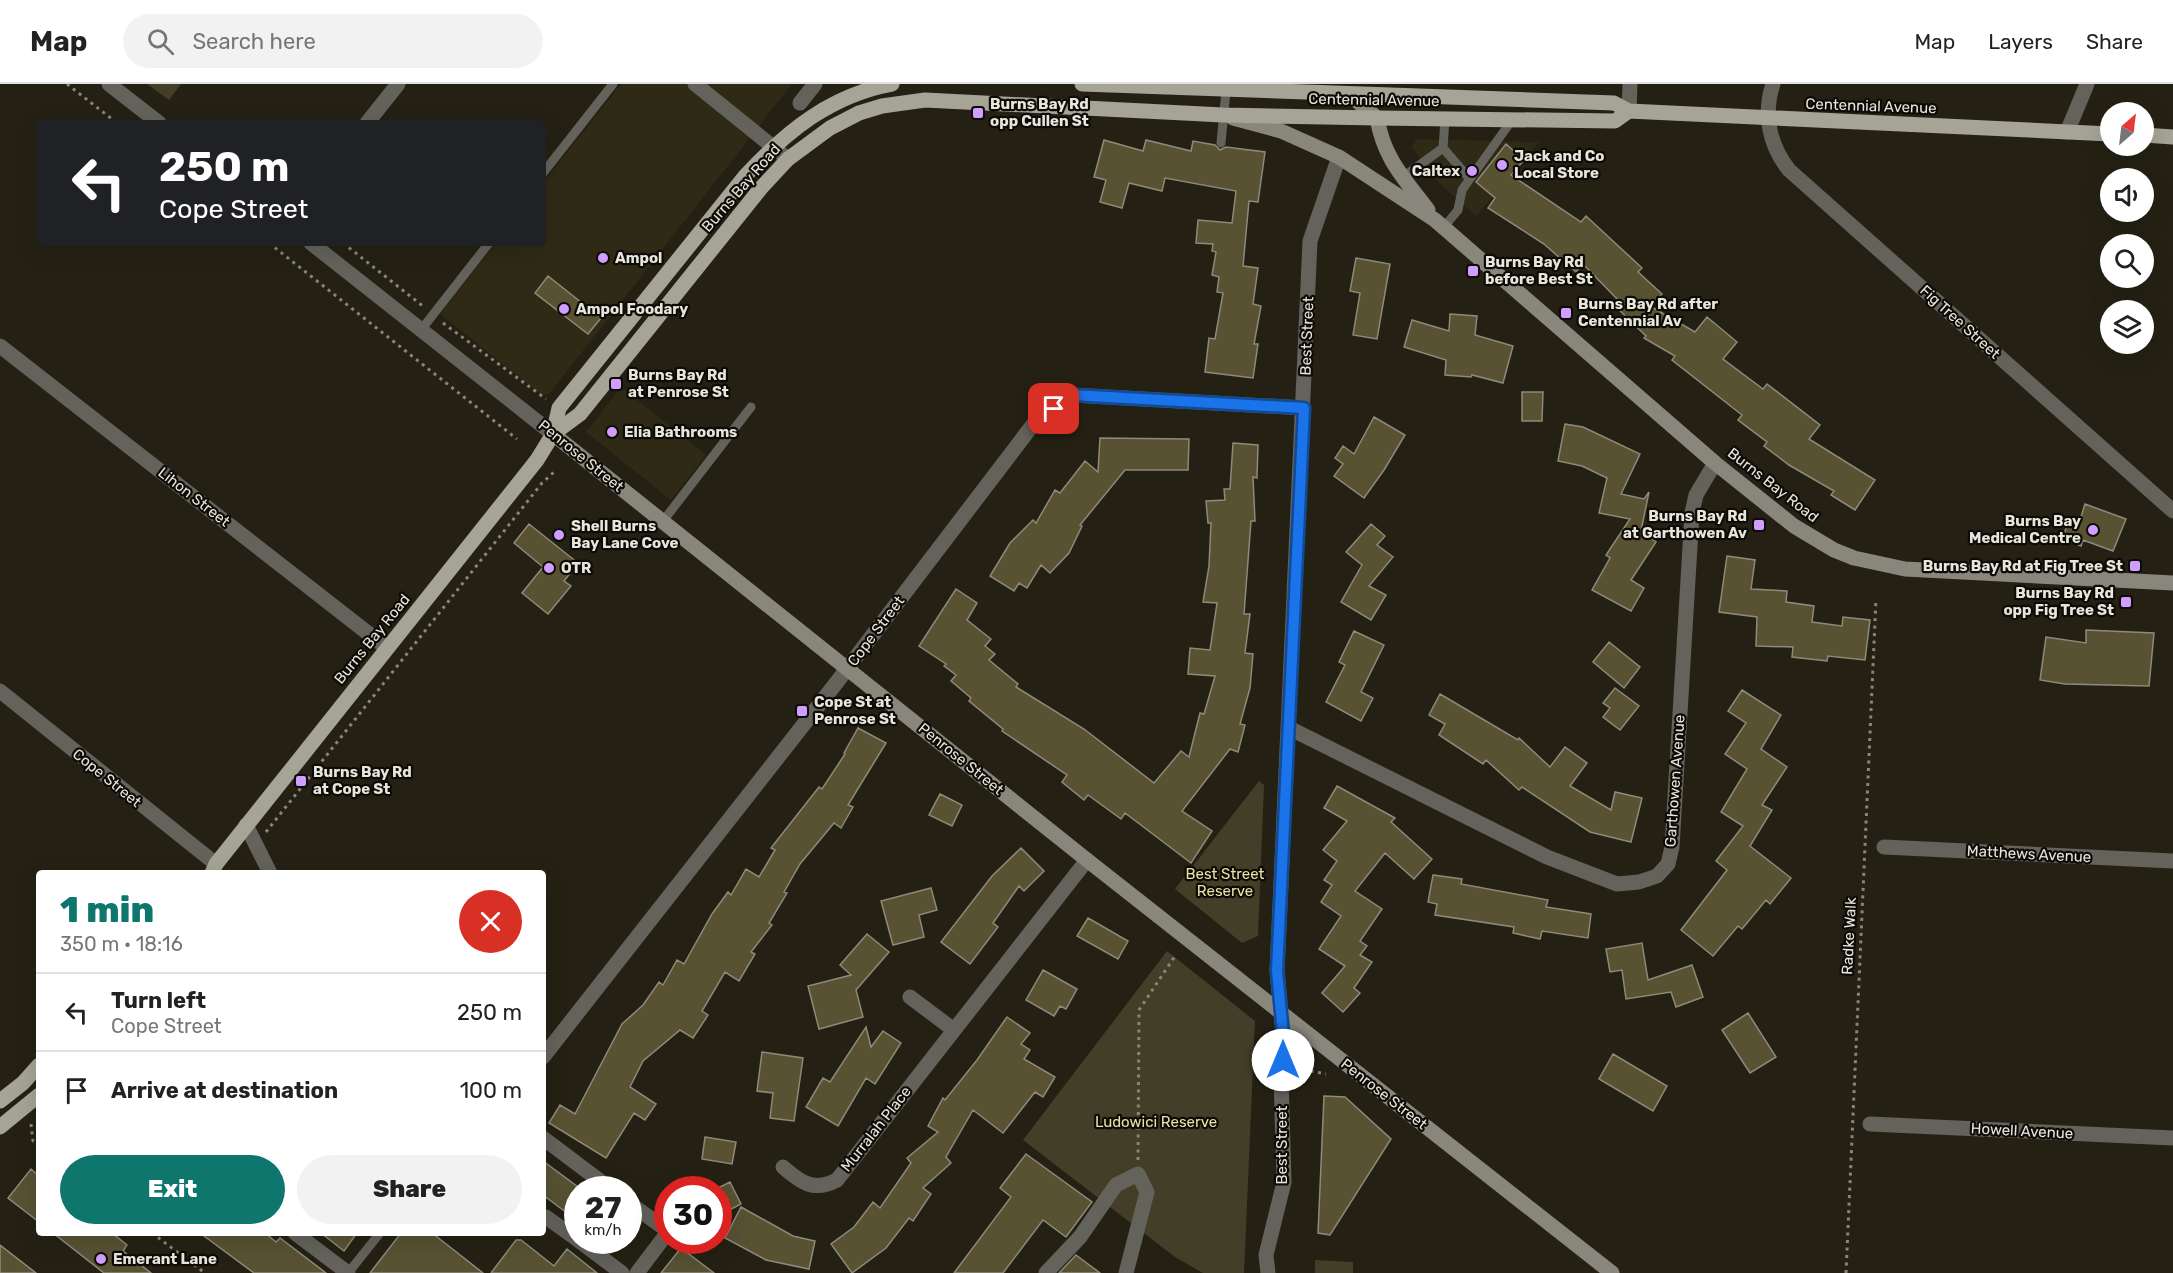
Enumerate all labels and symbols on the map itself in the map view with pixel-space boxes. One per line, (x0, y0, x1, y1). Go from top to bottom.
street label: Centennial Avenue (1308, 90, 1440, 110)
place label: Burns Bay Rd opp Cullen St (990, 95, 1089, 130)
street label: Centennial Avenue (1805, 95, 1937, 117)
north arrow (2100, 102, 2154, 156)
marker: Burns Bay Rd opp Cullen St (971, 106, 985, 120)
street label: Burns Bay Road (698, 140, 784, 236)
place label: Jack and Co Local Store (1514, 147, 1605, 182)
marker: Jack and Co Local Store (1495, 158, 1509, 172)
place label: Caltex (1412, 162, 1460, 180)
marker: Caltex (1465, 164, 1479, 178)
place label: Ampol (615, 249, 662, 267)
marker: Ampol (596, 251, 610, 265)
place label: Burns Bay Rd before Best St (1485, 253, 1593, 288)
marker: Burns Bay Rd before Best St (1466, 264, 1480, 278)
street label: Fig Tree Street (1916, 281, 2004, 363)
place label: Burns Bay Rd after Centennial Av (1578, 295, 1718, 330)
street label: Best Street (1297, 296, 1317, 376)
place label: Ampol Foodary (576, 300, 688, 318)
marker: Ampol Foodary (557, 302, 571, 316)
marker: Burns Bay Rd after Centennial Av (1559, 306, 1573, 320)
place label: Burns Bay Rd at Penrose St (628, 366, 729, 401)
marker: Burns Bay Rd at Penrose St (609, 377, 623, 391)
pin (1028, 383, 1079, 434)
street label: Penrose Street (535, 416, 627, 496)
place label: Elia Bathrooms (624, 423, 737, 441)
marker: Elia Bathrooms (605, 425, 619, 439)
street label: Burns Bay Road (1724, 444, 1822, 526)
street label: Lihon Street (155, 463, 234, 531)
place label: Burns Bay Rd at Garthowen Av (1623, 507, 1747, 542)
place label: Burns Bay Medical Centre (1969, 512, 2081, 547)
place label: Shell Burns Bay Lane Cove (571, 517, 679, 552)
marker: Burns Bay Rd at Garthowen Av (1752, 518, 1766, 532)
marker: Burns Bay Medical Centre (2086, 523, 2100, 537)
marker: Shell Burns Bay Lane Cove (552, 528, 566, 542)
place label: Burns Bay Rd at Fig Tree St (1923, 557, 2123, 575)
place label: OTR (561, 559, 591, 577)
marker: Burns Bay Rd at Fig Tree St (2128, 559, 2142, 573)
marker: OTR (542, 561, 556, 575)
place label: Burns Bay Rd opp Fig Tree St (2003, 584, 2114, 619)
street label: Burns Bay Road (330, 590, 414, 688)
street label: Cope Street (844, 592, 908, 670)
marker: Burns Bay Rd opp Fig Tree St (2119, 595, 2133, 609)
place label: Cope St at Penrose St (814, 693, 896, 728)
marker: Cope St at Penrose St (795, 704, 809, 718)
street label: Garthowen Avenue (1661, 714, 1689, 848)
street label: Penrose Street (915, 719, 1007, 799)
street label: Cope Street (69, 745, 145, 811)
place label: Burns Bay Rd at Cope St (313, 763, 412, 798)
marker: Burns Bay Rd at Cope St (294, 774, 308, 788)
street label: Matthews Avenue (1966, 842, 2092, 866)
park label: Best Street Reserve (1186, 865, 1265, 900)
street label: Radke Walk (1838, 897, 1860, 975)
position arrow (1251, 1028, 1315, 1092)
street label: Penrose Street (1337, 1055, 1431, 1133)
street label: Murralah Place (837, 1083, 915, 1175)
street label: Best Street (1273, 1105, 1291, 1184)
park label: Ludowici Reserve (1095, 1113, 1217, 1131)
street label: Howell Avenue (1970, 1119, 2074, 1143)
speed limit sign: 30 (654, 1176, 732, 1254)
place label: Emerant Lane (113, 1250, 217, 1268)
marker: Emerant Lane (94, 1252, 108, 1266)

